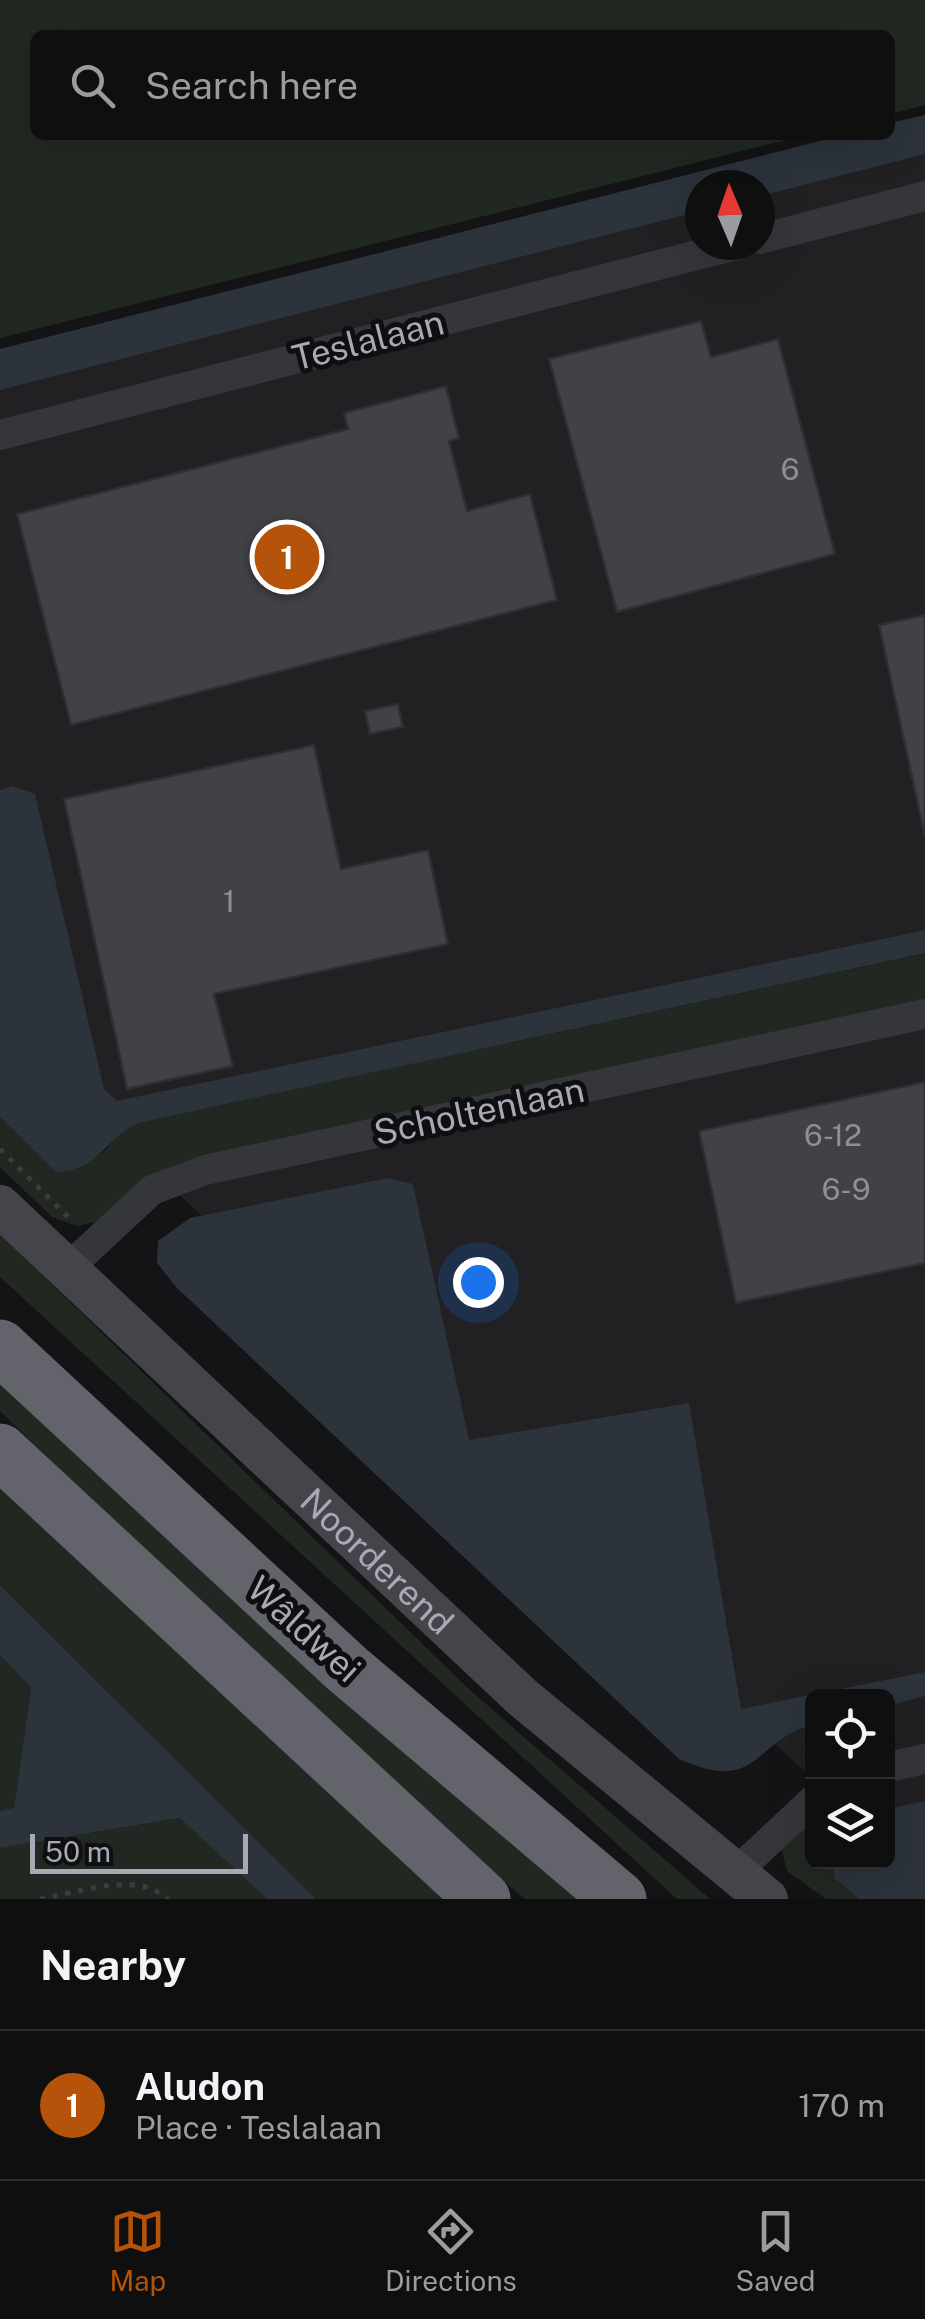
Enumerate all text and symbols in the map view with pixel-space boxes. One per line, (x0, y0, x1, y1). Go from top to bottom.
search box (30, 30, 895, 140)
icon: search (65, 58, 120, 113)
text: Search here (145, 63, 358, 108)
north arrow (685, 170, 775, 260)
street label: Teslalaan (288, 301, 448, 379)
house number: 6 (781, 451, 799, 487)
pin: 1 (254, 520, 320, 594)
house number: 1 (223, 883, 235, 919)
street label: Scholtenlaan (370, 1069, 588, 1153)
house number: 6-12 (804, 1117, 862, 1153)
house number: 6-9 (822, 1171, 870, 1207)
your location (453, 1257, 504, 1308)
street label: Noorderend (293, 1479, 462, 1642)
street label: Wâldwei (239, 1568, 369, 1690)
map controls (805, 1689, 895, 1869)
button: locate (805, 1689, 895, 1779)
button: layers (805, 1779, 895, 1869)
scale bar (30, 1829, 248, 1874)
text: 50 m (45, 1835, 111, 1868)
text: Nearby (40, 1940, 186, 1989)
text: Aludon (135, 2064, 265, 2109)
text: 1 (66, 2087, 79, 2124)
text: 170 m (798, 2087, 885, 2124)
text: Place · Teslalaan (135, 2109, 382, 2146)
tab: Map (109, 2204, 166, 2297)
tab: Directions (385, 2204, 517, 2297)
tab: Saved (735, 2204, 816, 2297)

